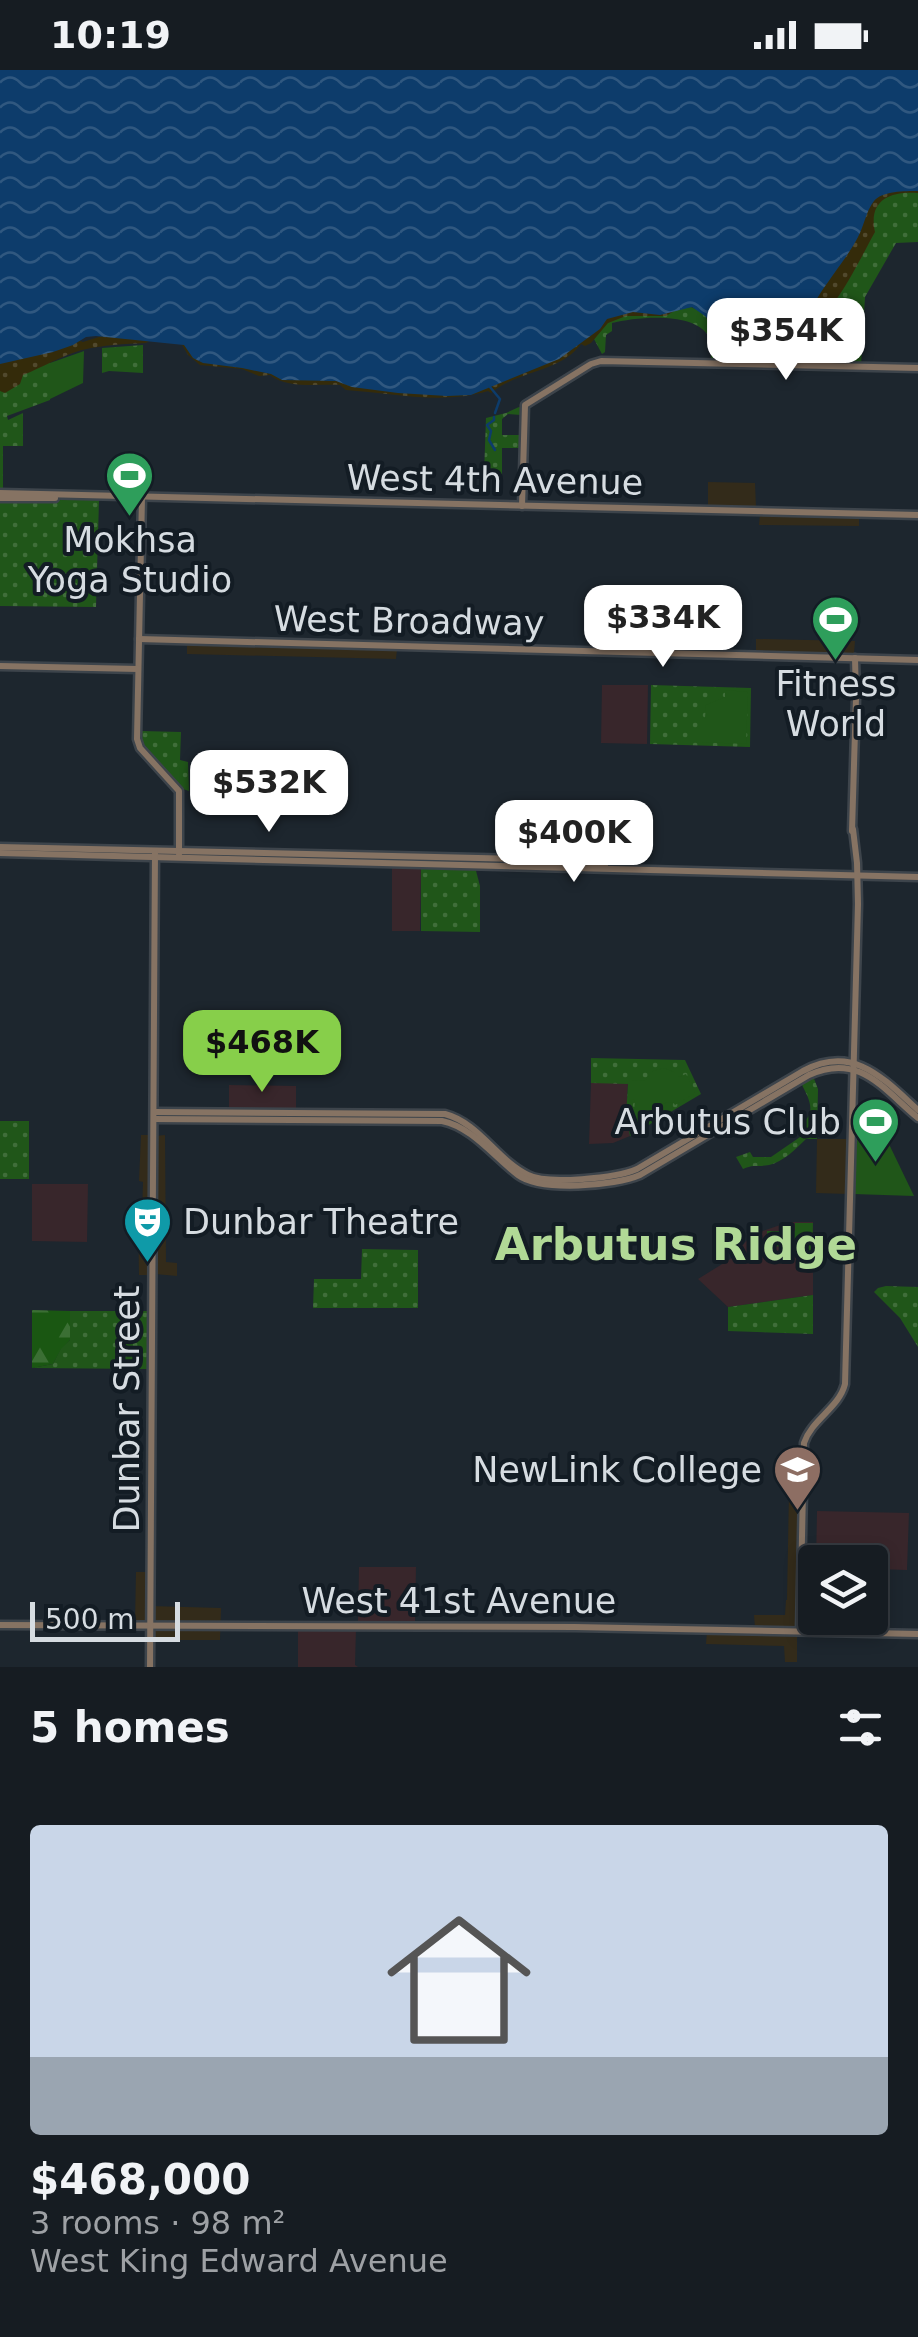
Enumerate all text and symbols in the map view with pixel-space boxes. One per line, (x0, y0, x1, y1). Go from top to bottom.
text: 10:19 (50, 13, 171, 57)
pin: $354K (716, 298, 856, 383)
text: $354K (729, 311, 843, 349)
sports icon: Mokhsa Yoga Studio (104, 450, 156, 518)
street label: West 4th Avenue (346, 457, 644, 503)
place label: Mokhsa Yoga Studio (27, 520, 232, 600)
pin: $334K (593, 585, 733, 670)
sports icon: Fitness World (810, 594, 862, 662)
text: $334K (606, 598, 720, 636)
street label: West Broadway (273, 599, 545, 643)
place label: Fitness World (775, 664, 897, 744)
pin: $532K (199, 750, 339, 835)
text: $532K (212, 763, 326, 801)
pin: $400K (504, 800, 644, 885)
text: $400K (517, 813, 631, 851)
pin: $468K (192, 1010, 332, 1095)
text: $468K (205, 1023, 319, 1061)
sports icon: Arbutus Club (850, 1096, 902, 1164)
place label: Arbutus Club (614, 1102, 841, 1142)
theatre icon: Dunbar Theatre (122, 1196, 174, 1264)
place label: Dunbar Theatre (183, 1202, 459, 1242)
district label: Arbutus Ridge (495, 1218, 857, 1271)
street label: Dunbar Street (107, 1286, 147, 1532)
school or university icon: NewLink College (771, 1444, 823, 1512)
place label: NewLink College (472, 1450, 762, 1490)
map controls (798, 1545, 888, 1635)
button: layers (798, 1545, 888, 1635)
street label: West 41st Avenue (302, 1581, 616, 1621)
scale bar (30, 1597, 180, 1642)
text: 500 m (45, 1603, 135, 1636)
icon: filters (833, 1700, 888, 1755)
text: 5 homes (30, 1703, 230, 1752)
icon: home (369, 1890, 549, 2070)
text: $468,000 (30, 2155, 251, 2204)
text: 3 rooms · 98 m² (30, 2204, 285, 2242)
text: West King Edward Avenue (30, 2242, 448, 2280)

